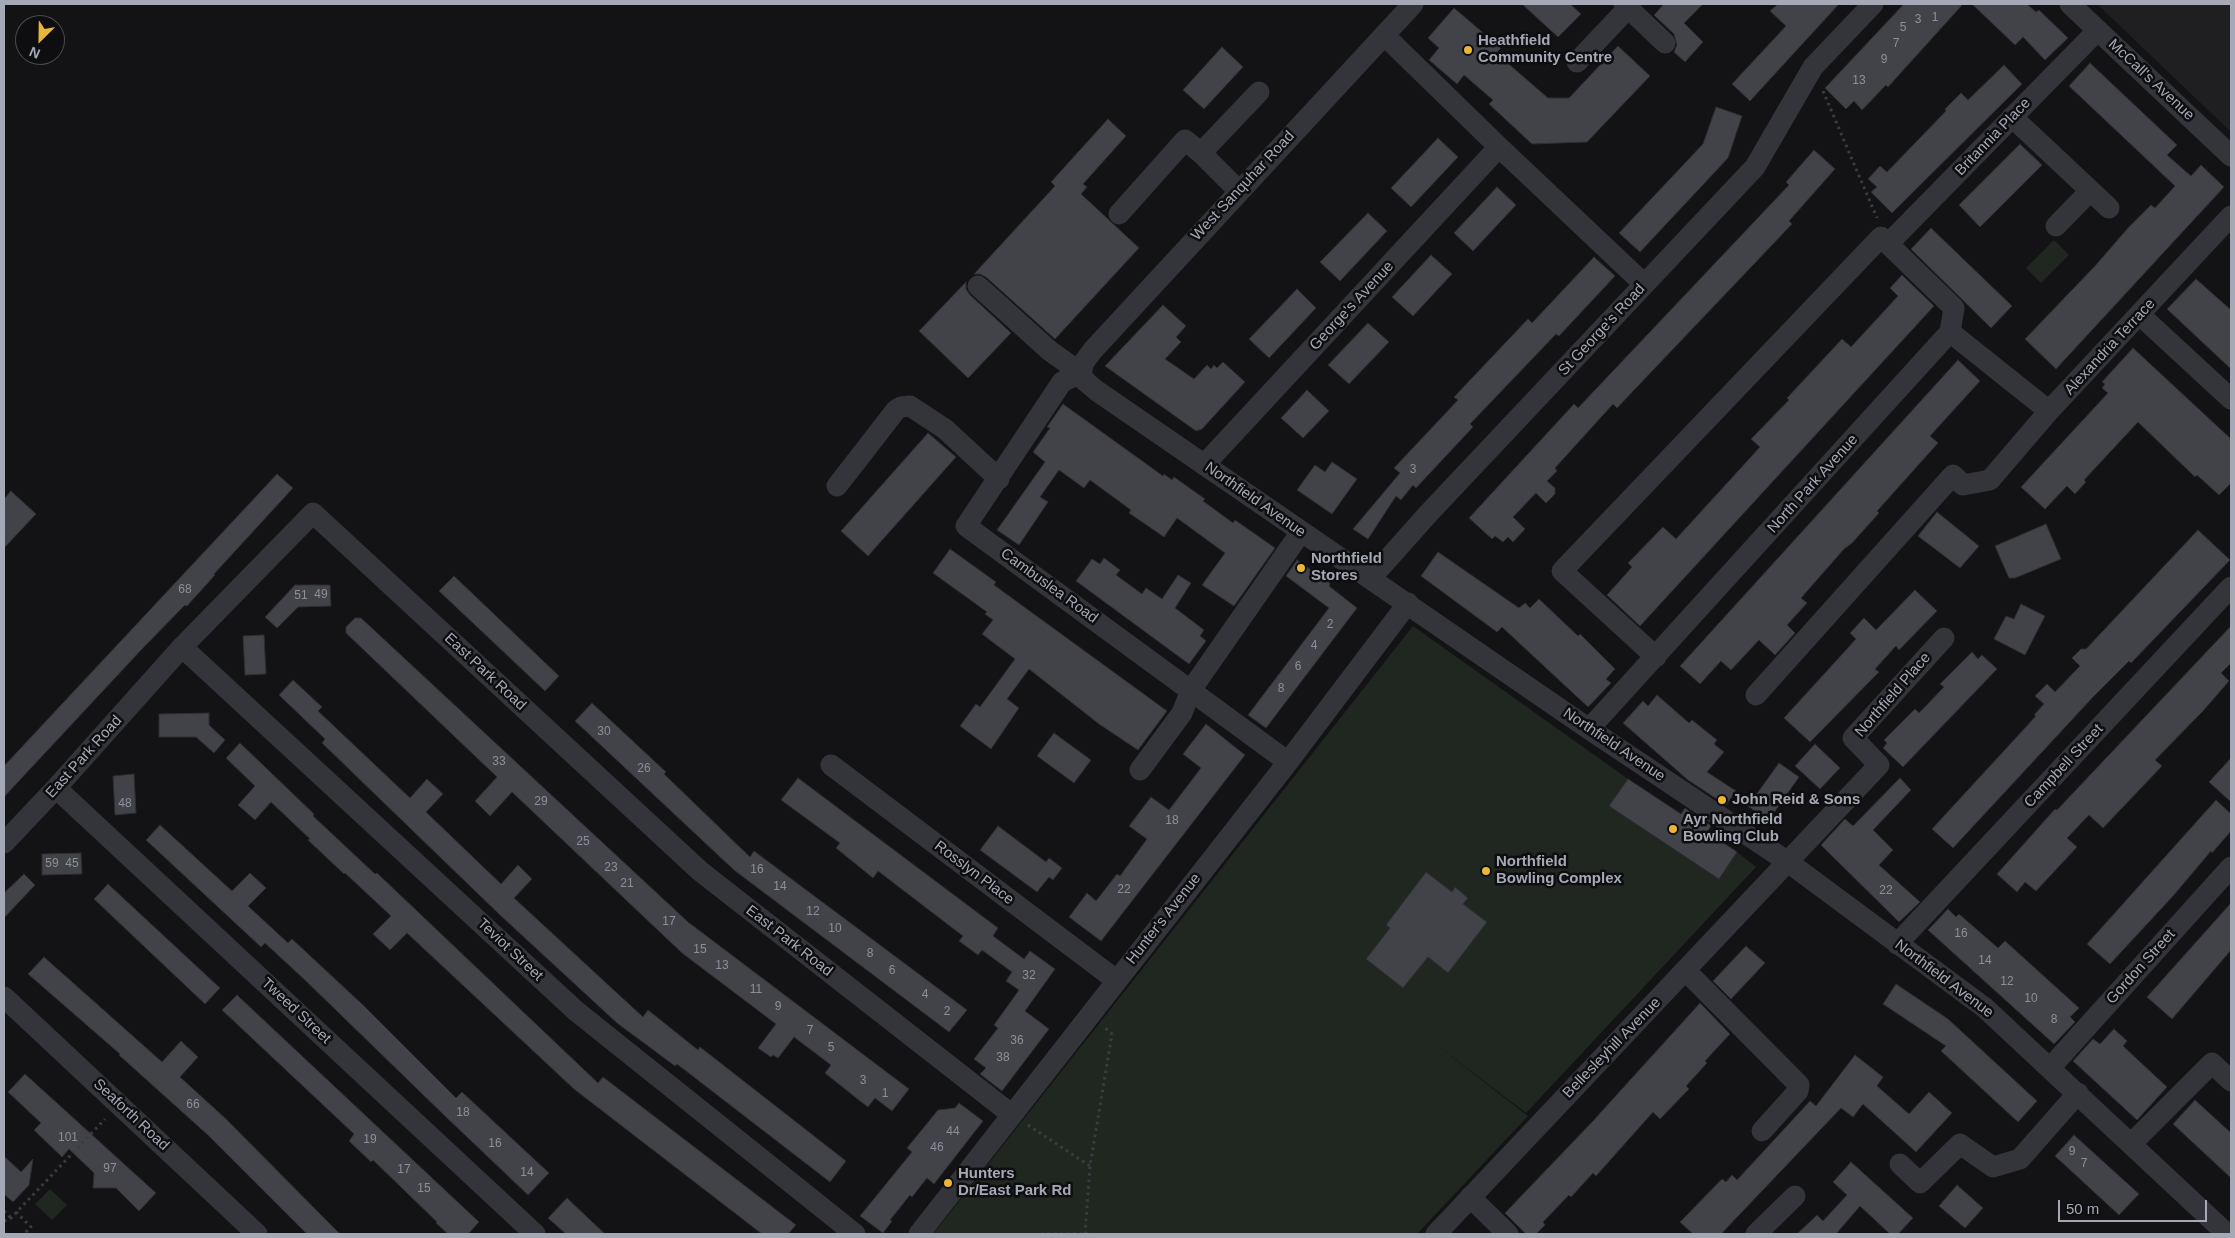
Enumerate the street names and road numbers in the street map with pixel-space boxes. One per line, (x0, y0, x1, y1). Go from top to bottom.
street label: McCall's Avenue (2104, 36, 2198, 124)
street label: Britannia Place (1951, 94, 2035, 180)
street label: West Sanquhar Road (1188, 128, 1298, 244)
street label: George's Avenue (1306, 258, 1398, 354)
street label: St George's Road (1555, 280, 1649, 380)
street label: Alexandria Terrace (2061, 295, 2159, 399)
street label: North Park Avenue (1764, 431, 1862, 537)
street label: Northfield Avenue (1201, 459, 1309, 541)
street label: Cambuslea Road (997, 545, 1101, 627)
street label: East Park Road (440, 630, 530, 714)
street label: Northfield Place (1851, 649, 1935, 741)
street label: Northfield Avenue (1560, 704, 1668, 786)
street label: East Park Road (42, 712, 126, 802)
street label: Campbell Street (2021, 721, 2107, 811)
street label: Rosslyn Place (931, 837, 1017, 909)
street label: Hunter's Avenue (1123, 870, 1205, 968)
street label: East Park Road (742, 902, 836, 980)
street label: Teviot Street (473, 915, 547, 985)
street label: Gordon Street (2103, 926, 2179, 1008)
street label: Northfield Avenue (1891, 936, 1997, 1022)
street label: Tweed Street (258, 974, 334, 1048)
street label: Bellesleyhill Avenue (1559, 994, 1665, 1102)
street label: Seaforth Road (89, 1075, 173, 1155)

